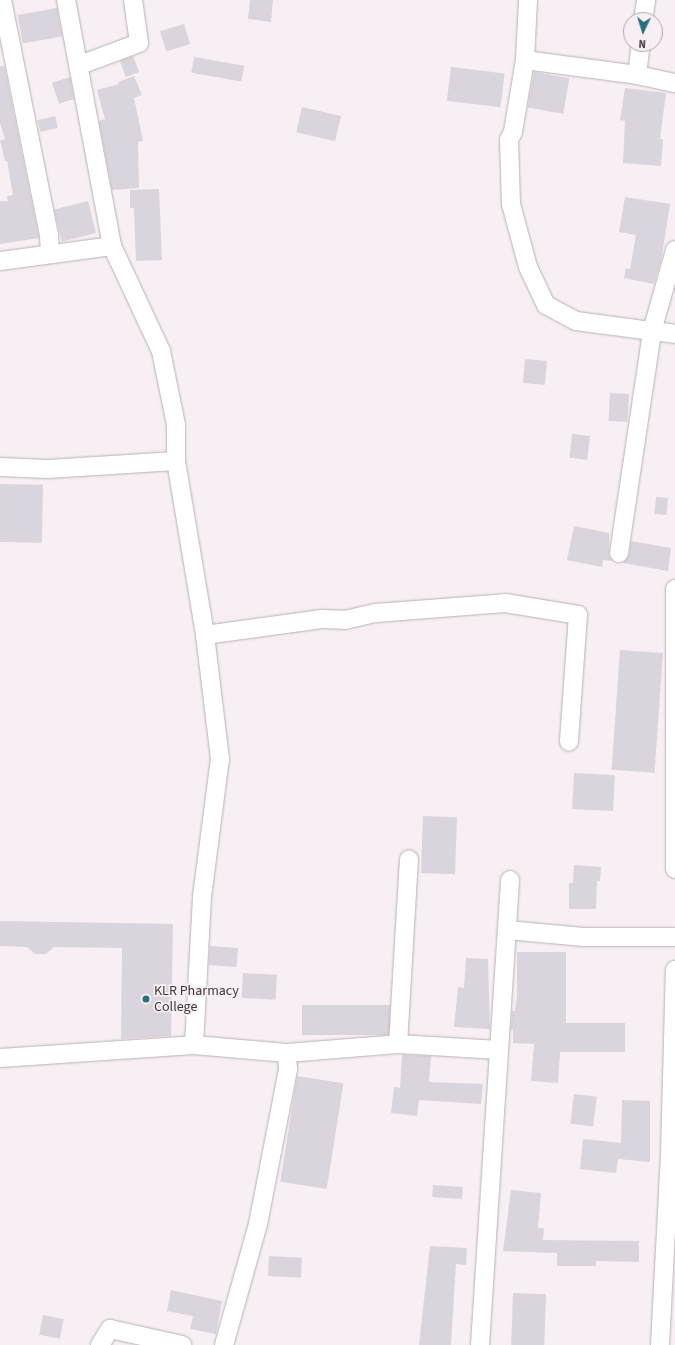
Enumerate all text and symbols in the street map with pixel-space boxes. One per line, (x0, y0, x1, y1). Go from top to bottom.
north arrow (623, 12, 663, 52)
text: N (638, 36, 646, 51)
place label: KLR Pharmacy College (154, 983, 239, 1016)
marker: KLR Pharmacy College (141, 994, 151, 1004)

